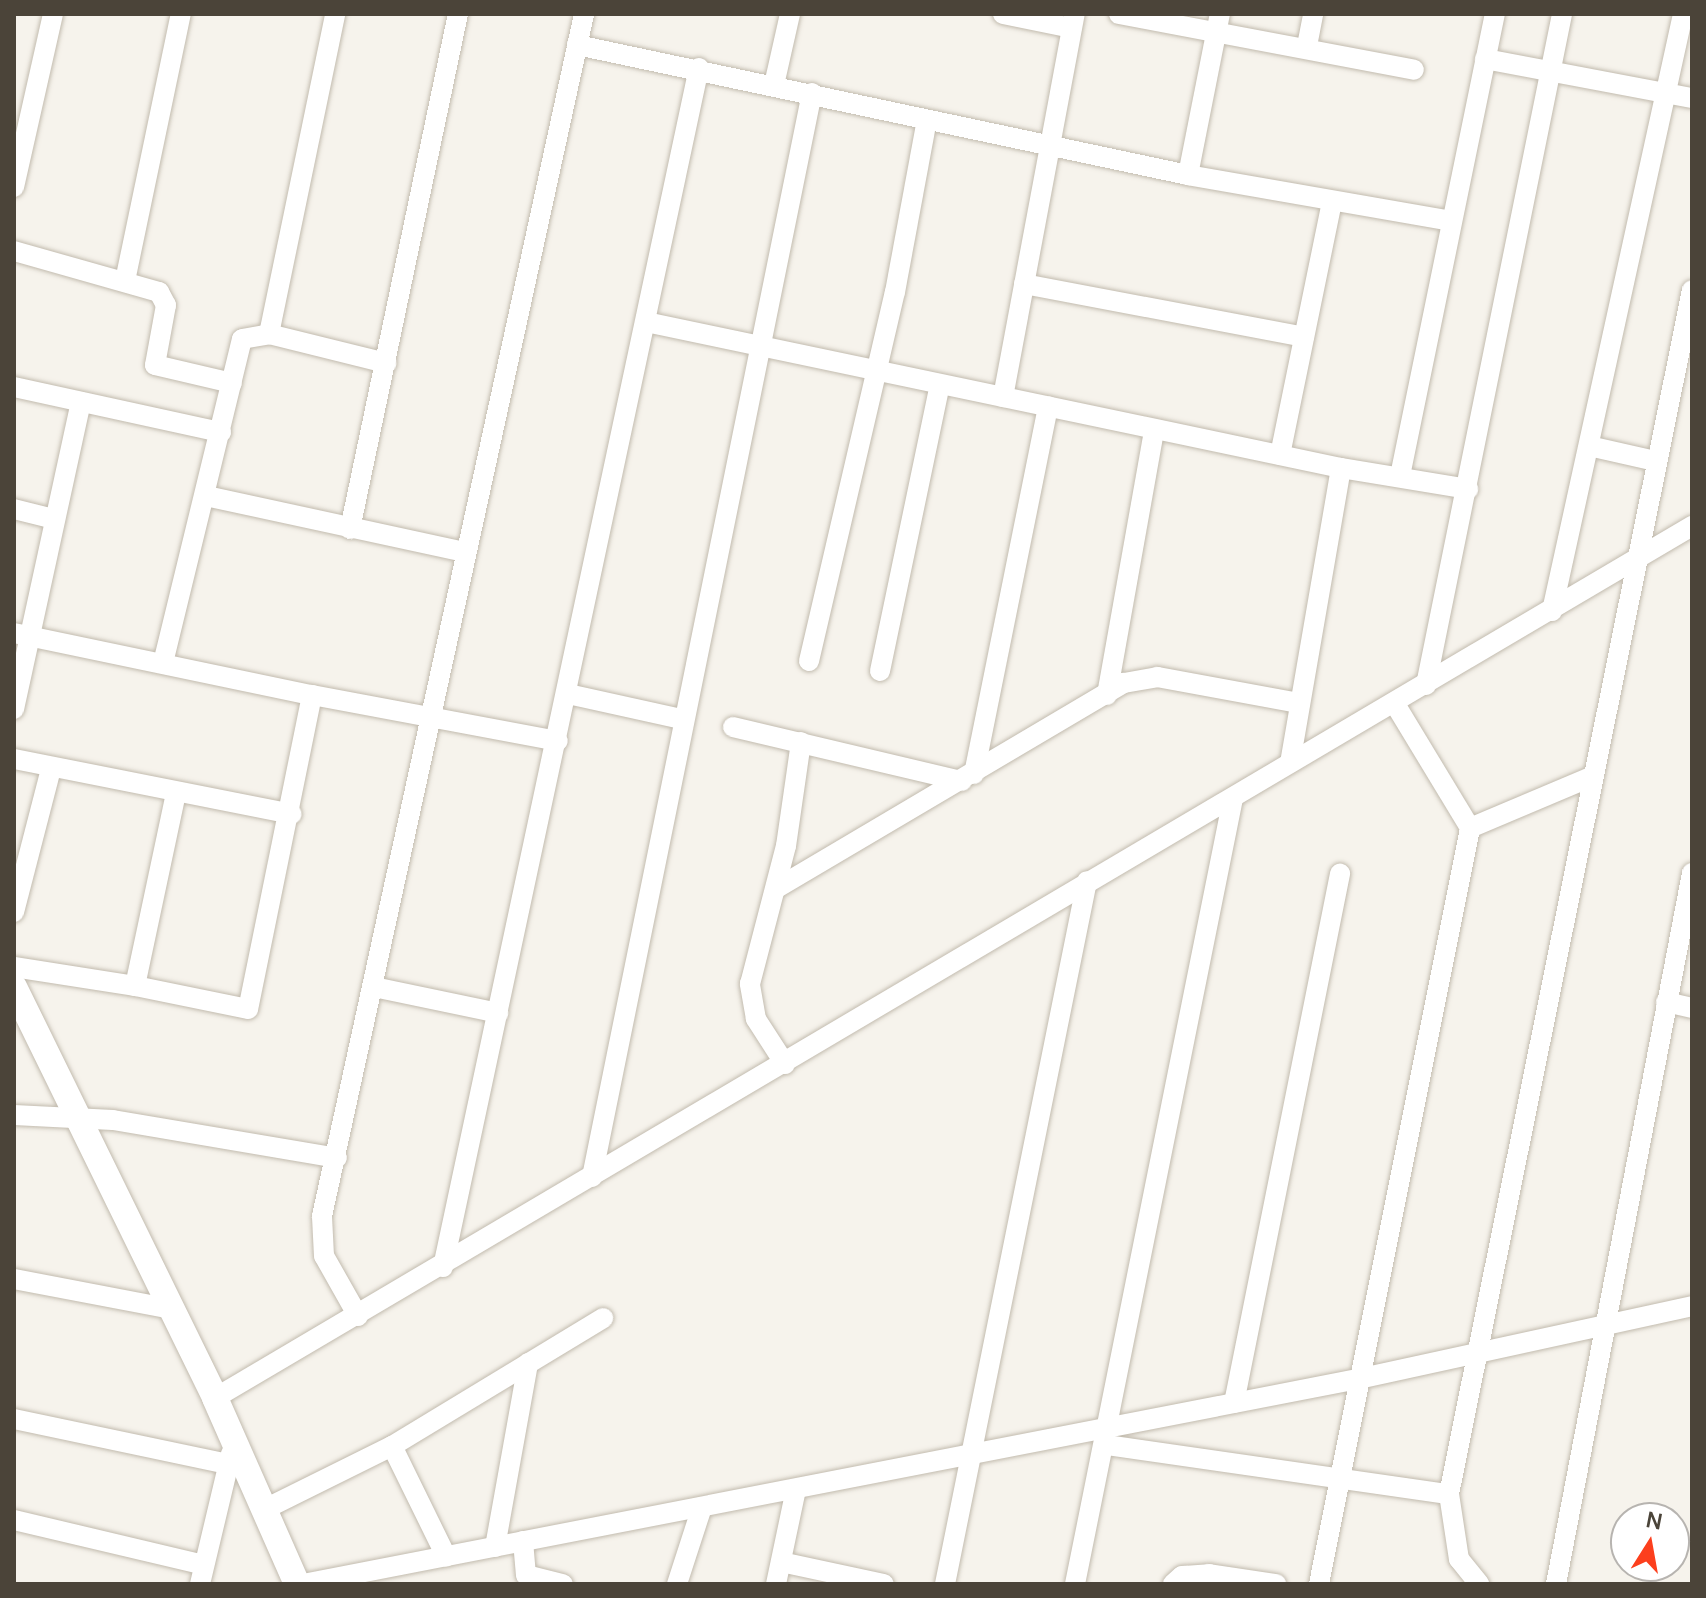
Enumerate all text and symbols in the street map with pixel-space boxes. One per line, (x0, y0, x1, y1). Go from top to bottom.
north arrow (1610, 1502, 1690, 1582)
text: N (1644, 1504, 1665, 1537)

